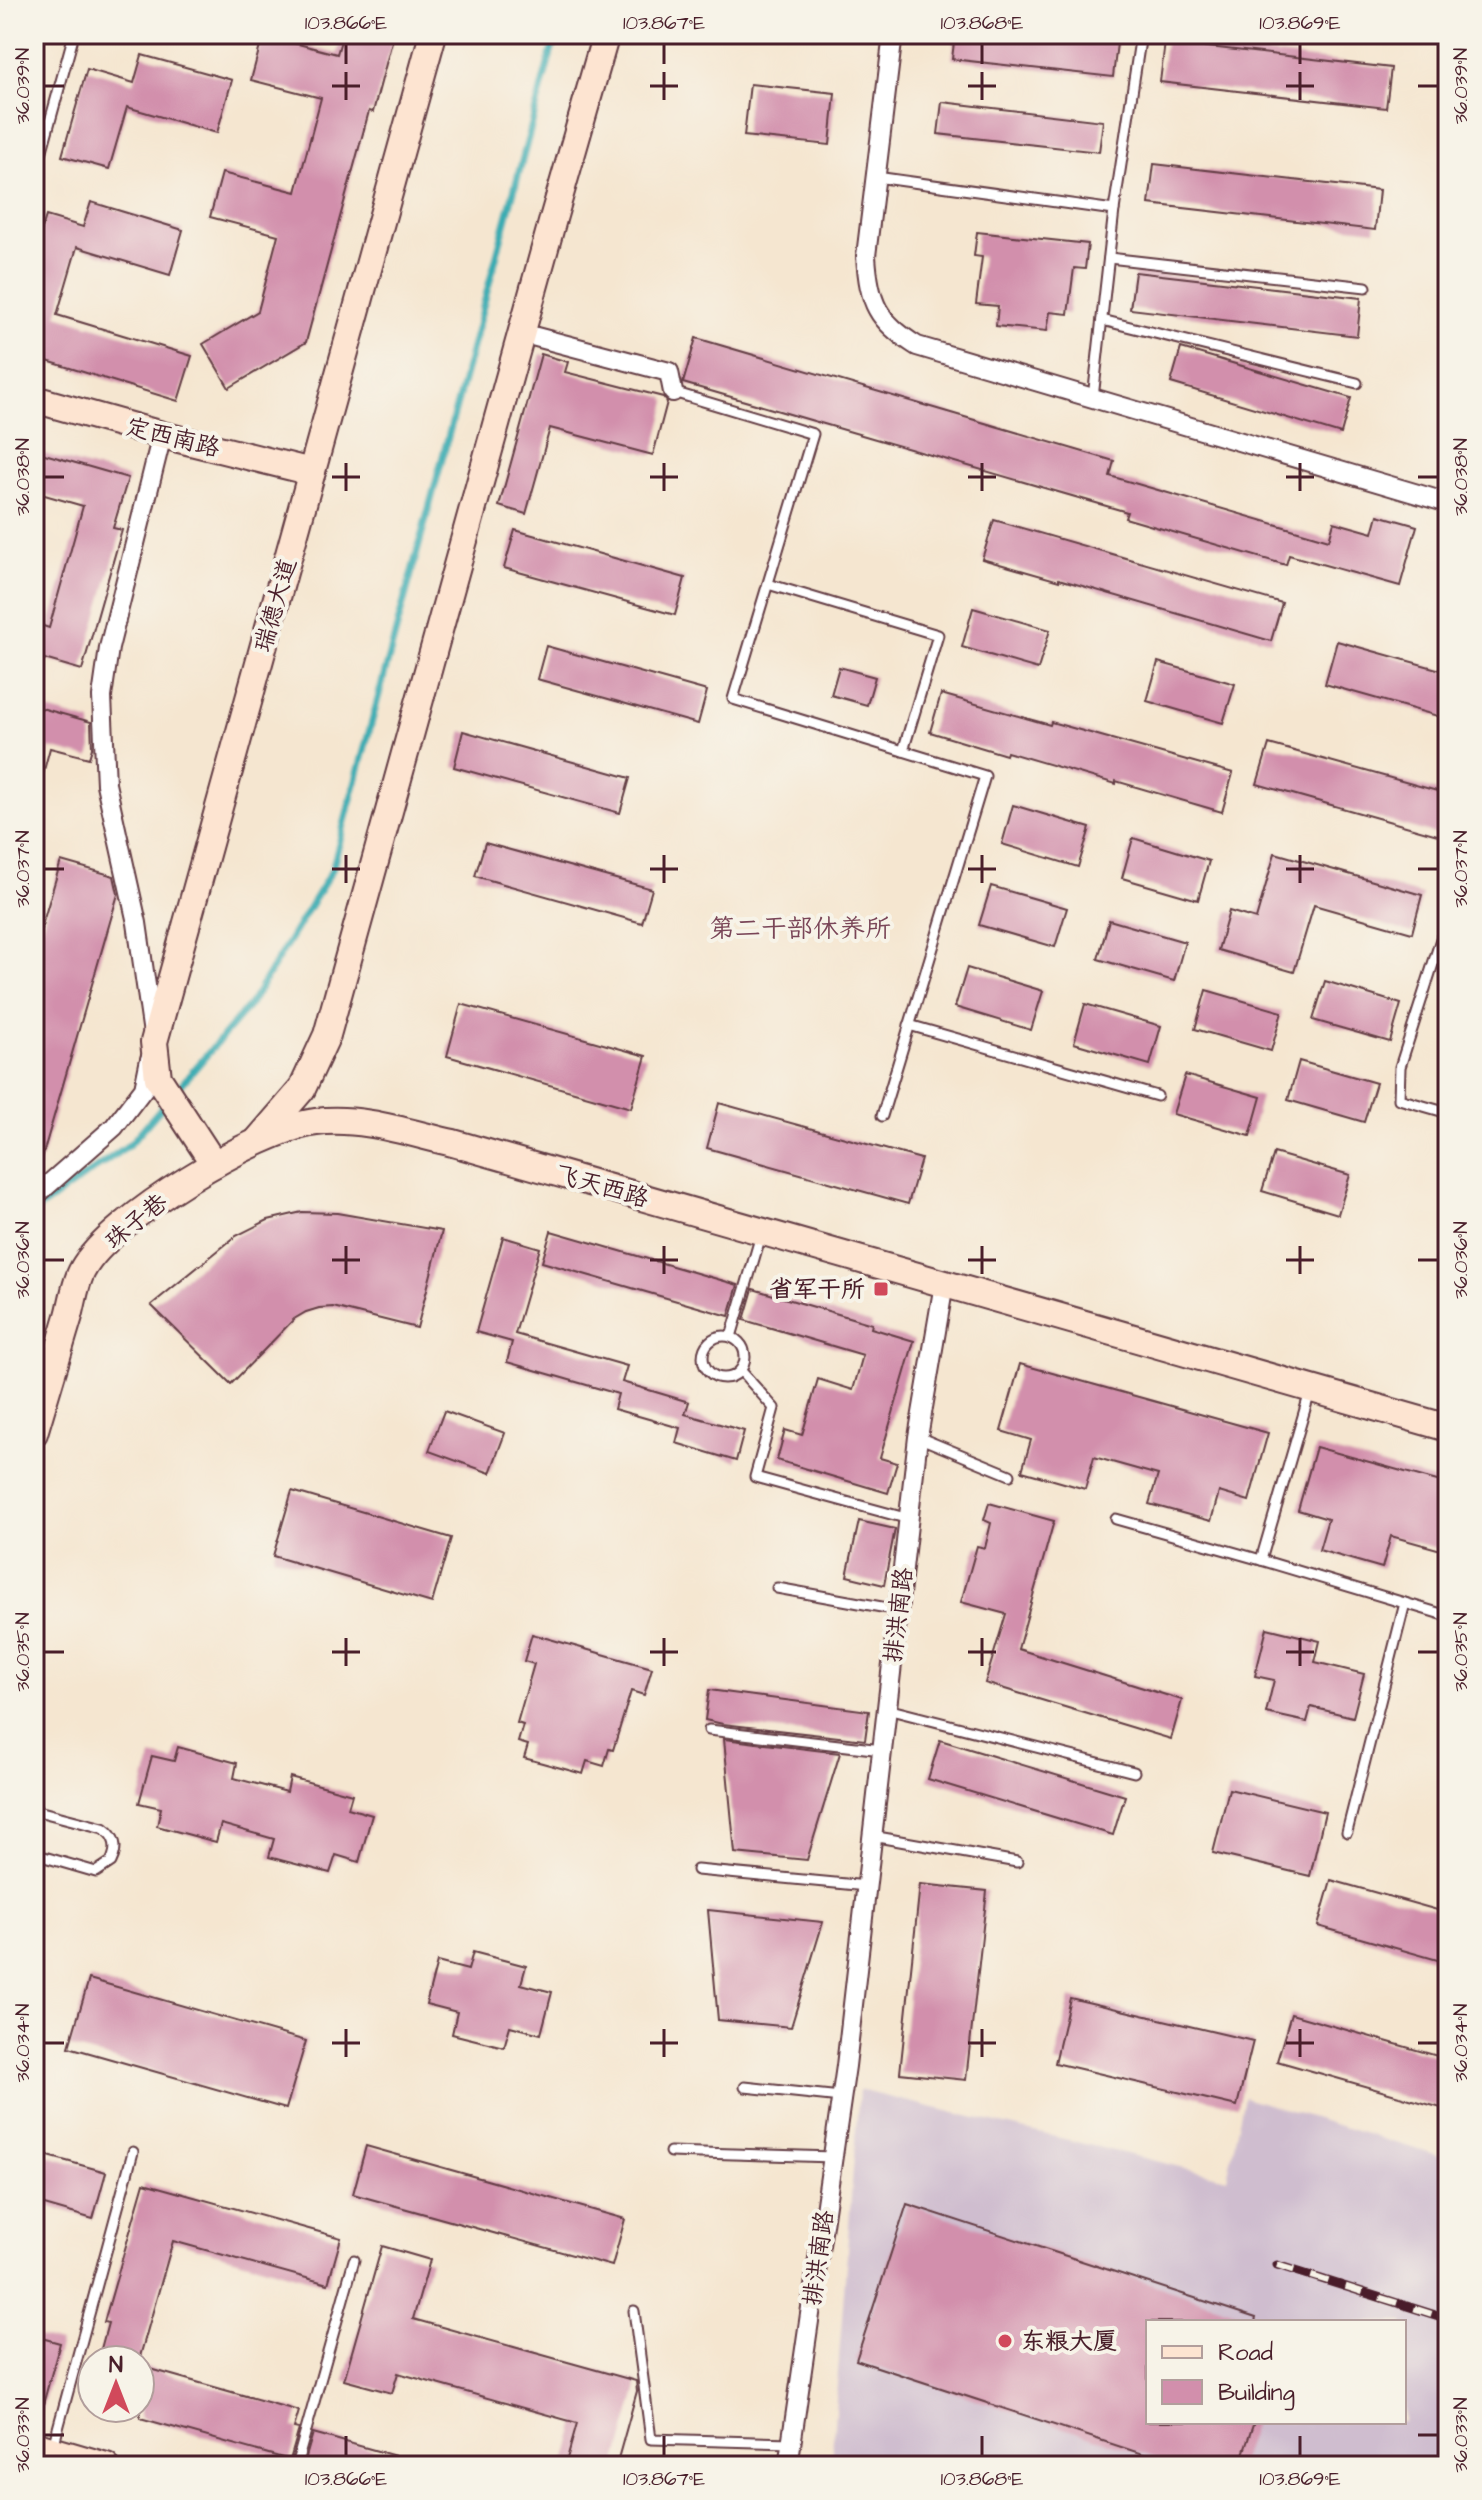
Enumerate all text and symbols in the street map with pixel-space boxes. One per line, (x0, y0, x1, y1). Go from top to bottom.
text: 103.866°E (305, 9, 387, 37)
text: 103.867°E (623, 9, 705, 37)
text: 103.868°E (941, 9, 1024, 37)
text: 103.869°E (1259, 9, 1341, 37)
text: 36.039°N (9, 48, 37, 124)
text: 36.039°N (1447, 48, 1475, 124)
street label: 定西南路 (122, 410, 223, 466)
text: 36.038°N (9, 438, 37, 516)
text: 36.038°N (1447, 438, 1475, 516)
street label: 瑞德大道 (246, 554, 306, 656)
text: 36.037°N (9, 830, 37, 908)
text: 36.037°N (1447, 830, 1475, 908)
district label: 第二干部休养所 (709, 911, 891, 947)
street label: 飞天西路 (551, 1157, 653, 1217)
street label: 珠子巷 (98, 1186, 175, 1258)
text: 36.036°N (9, 1221, 37, 1299)
text: 36.036°N (1447, 1221, 1475, 1299)
place label: 省军干所 (769, 1273, 865, 1307)
marker: 省军干所 (872, 1280, 890, 1298)
street label: 排洪南路 (876, 1565, 922, 1665)
text: 36.035°N (9, 1612, 37, 1692)
text: 36.035°N (1447, 1612, 1475, 1692)
text: 36.034°N (9, 2004, 37, 2082)
text: 36.034°N (1447, 2004, 1475, 2082)
street label: 排洪南路 (795, 2208, 843, 2308)
legend (1146, 2320, 1406, 2424)
place label: 东粮大厦 (1021, 2325, 1117, 2359)
marker: 东粮大厦 (996, 2332, 1014, 2350)
text: Road (1218, 2336, 1273, 2370)
north arrow (76, 2344, 156, 2424)
text: N (109, 2350, 123, 2381)
text: Building (1218, 2376, 1295, 2411)
text: 36.033°N (9, 2397, 37, 2473)
text: 36.033°N (1447, 2397, 1475, 2473)
text: 103.866°E (305, 2465, 387, 2493)
text: 103.867°E (623, 2465, 705, 2493)
text: 103.868°E (941, 2465, 1024, 2493)
text: 103.869°E (1259, 2465, 1341, 2493)

